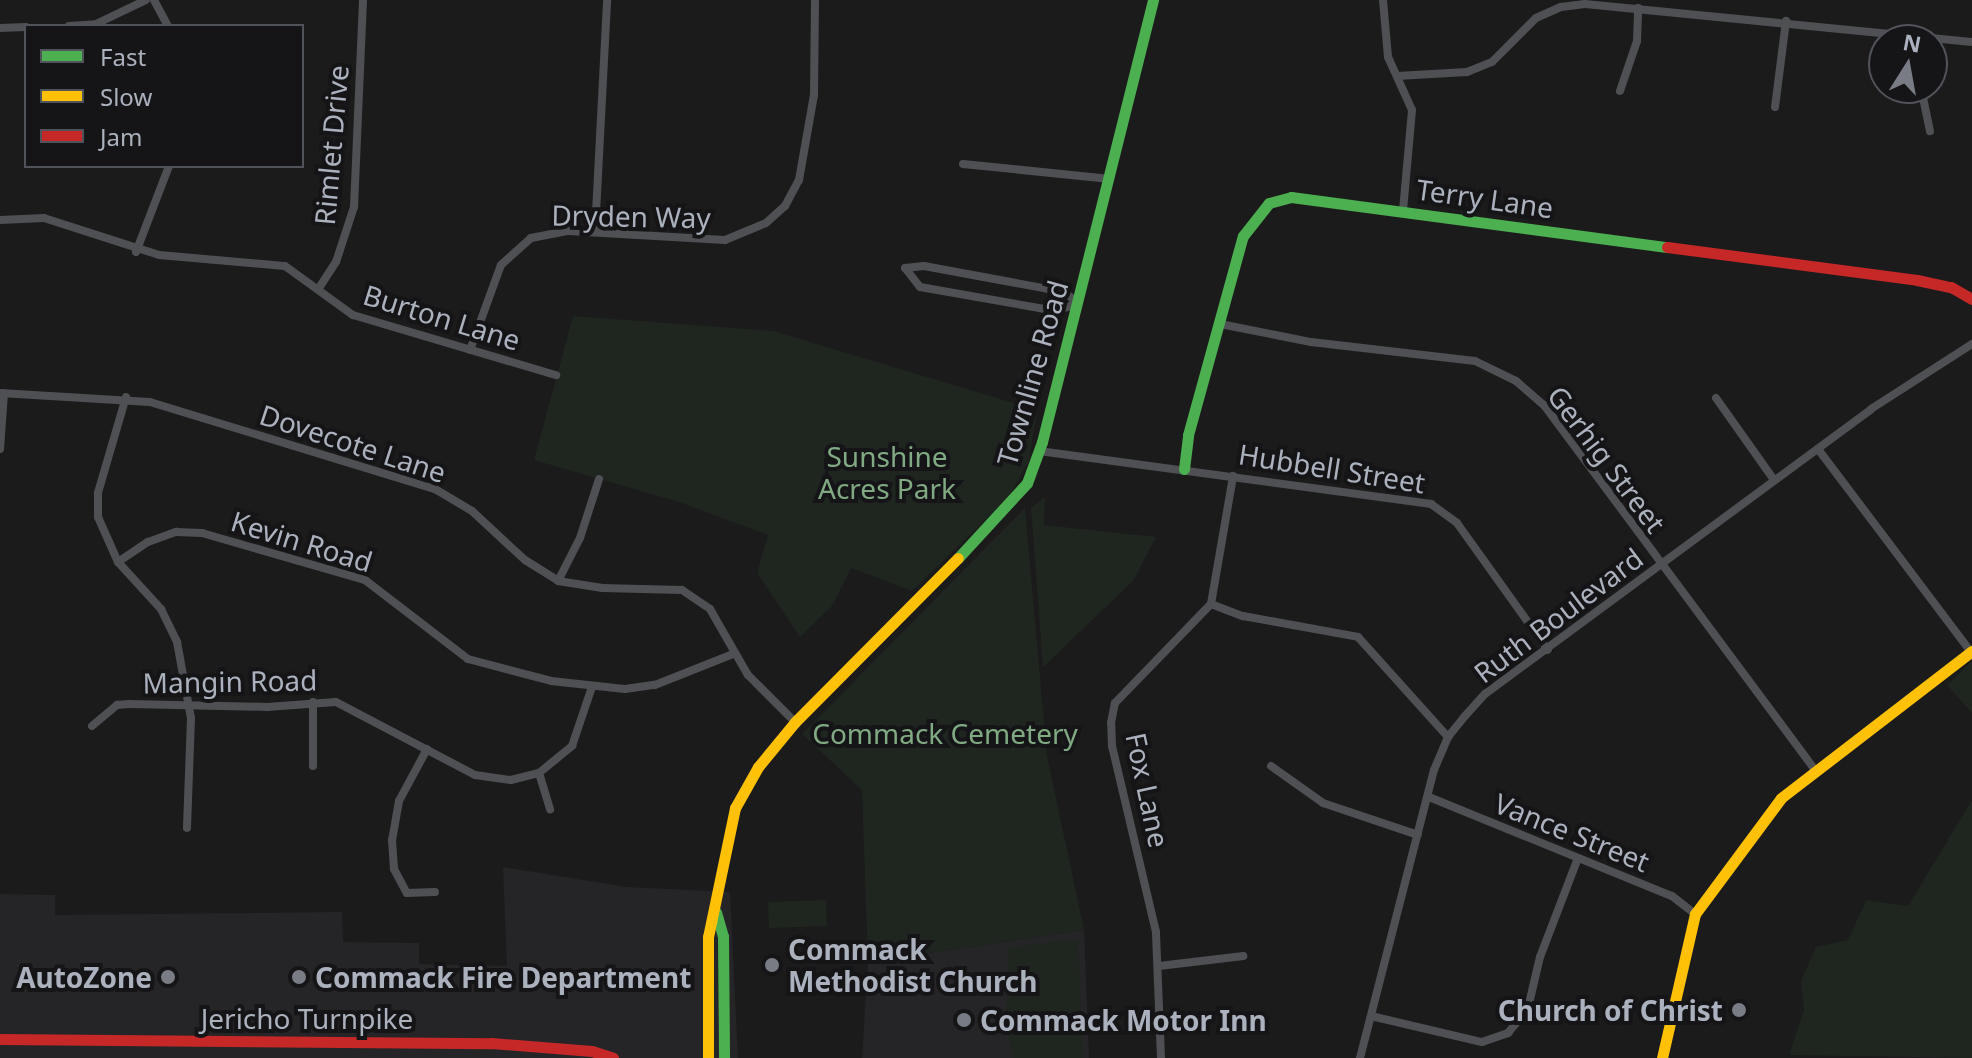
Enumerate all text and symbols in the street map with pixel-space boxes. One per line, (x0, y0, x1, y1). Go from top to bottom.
legend (24, 24, 304, 168)
north arrow (1868, 24, 1948, 104)
text: N (1901, 26, 1924, 59)
text: Fast (100, 40, 146, 73)
street label: Rimlet Drive (307, 64, 355, 226)
text: Slow (100, 80, 152, 113)
text: Jam (100, 120, 142, 153)
street label: Terry Lane (1415, 172, 1555, 224)
street label: Dryden Way (551, 198, 711, 234)
street label: Townline Road (989, 276, 1075, 470)
street label: Burton Lane (360, 277, 524, 357)
street label: Gerhig Street (1541, 379, 1673, 539)
street label: Dovecote Lane (256, 397, 450, 489)
street label: Hubbell Street (1236, 437, 1428, 499)
park label: Sunshine Acres Park (818, 439, 956, 505)
street label: Kevin Road (227, 504, 377, 578)
street label: Ruth Boulevard (1467, 541, 1649, 689)
street label: Mangin Road (142, 663, 318, 699)
park label: Commack Cemetery (812, 716, 1078, 750)
street label: Fox Lane (1119, 730, 1177, 850)
street label: Vance Street (1490, 786, 1654, 878)
place label: Commack Methodist Church (788, 932, 1038, 998)
marker: Commack Methodist Church (763, 956, 781, 974)
place label: AutoZone (16, 960, 152, 994)
place label: Commack Fire Department (315, 960, 691, 994)
marker: AutoZone (159, 968, 177, 986)
marker: Commack Fire Department (290, 968, 308, 986)
place label: Church of Christ (1498, 993, 1723, 1027)
street label: Jericho Turnpike (201, 1001, 413, 1035)
marker: Church of Christ (1730, 1001, 1748, 1019)
place label: Commack Motor Inn (980, 1003, 1267, 1037)
marker: Commack Motor Inn (955, 1011, 973, 1029)

